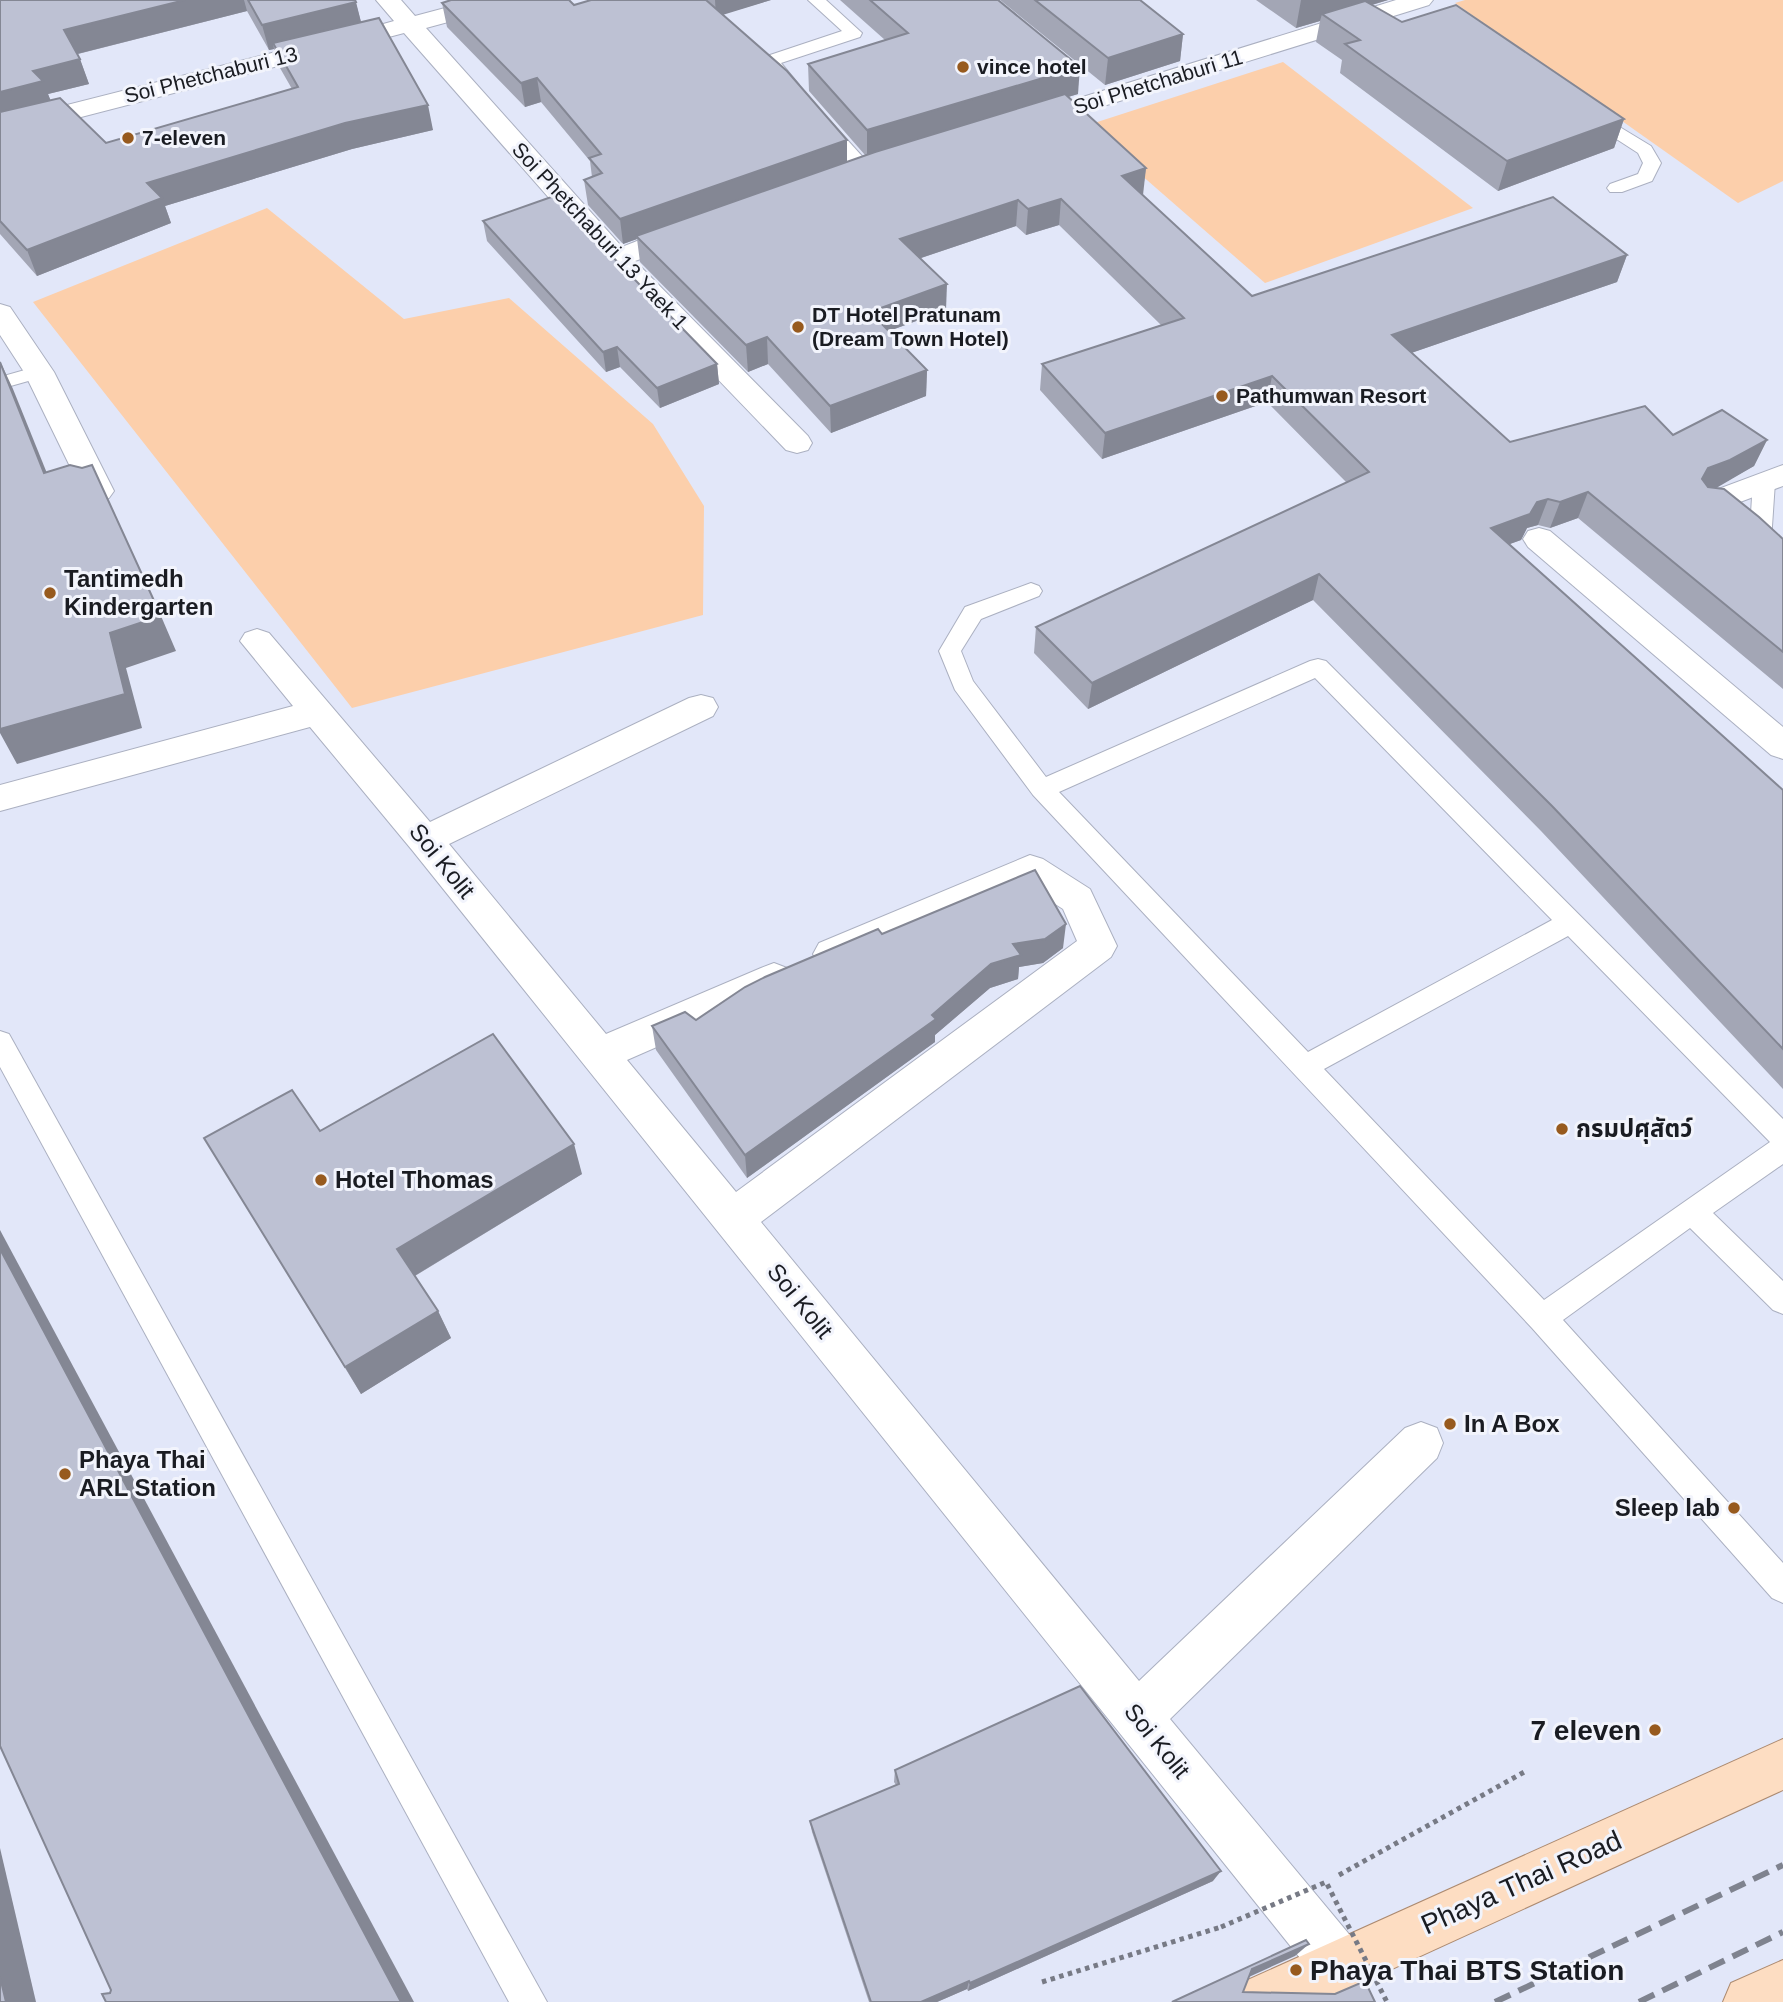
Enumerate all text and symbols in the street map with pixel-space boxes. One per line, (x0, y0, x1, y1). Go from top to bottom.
street label: Soi Phetchaburi 13 (122, 42, 300, 107)
street label: Soi Phetchaburi 11 (1070, 45, 1245, 118)
place label: vince hotel (977, 55, 1087, 78)
marker: vince hotel (955, 59, 971, 75)
place label: 7-eleven (142, 126, 226, 149)
marker: 7-eleven (120, 130, 136, 146)
street label: Soi Phetchaburi 13 Yaek 1 (508, 138, 693, 334)
place label: DT Hotel Pratunam (Dream Town Hotel) (812, 303, 1009, 350)
marker: DT Hotel Pratunam (Dream Town Hotel) (790, 319, 806, 335)
place label: Pathumwan Resort (1236, 384, 1426, 407)
marker: Pathumwan Resort (1214, 388, 1230, 404)
place label: Tantimedh Kindergarten (64, 565, 213, 620)
marker: Tantimedh Kindergarten (42, 585, 58, 601)
street label: Soi Kolit (404, 818, 481, 904)
place label: กรมปศุสัตว์ (1576, 1115, 1693, 1144)
marker: กรมปศุสัตว์ (1554, 1121, 1570, 1137)
place label: Hotel Thomas (335, 1166, 494, 1193)
marker: Hotel Thomas (313, 1172, 329, 1188)
street label: Soi Kolit (762, 1258, 839, 1344)
place label: In A Box (1464, 1410, 1560, 1437)
marker: In A Box (1442, 1416, 1458, 1432)
place label: Phaya Thai ARL Station (79, 1446, 216, 1501)
marker: Phaya Thai ARL Station (57, 1466, 73, 1482)
place label: Sleep lab (1615, 1494, 1720, 1521)
marker: Sleep lab (1726, 1500, 1742, 1516)
street label: Soi Kolit (1119, 1698, 1196, 1784)
place label: 7 eleven (1530, 1715, 1641, 1746)
marker: 7 eleven (1647, 1722, 1663, 1738)
street label: Phaya Thai Road (1416, 1824, 1626, 1941)
place label: Phaya Thai BTS Station (1310, 1955, 1624, 1986)
marker: Phaya Thai BTS Station (1288, 1962, 1304, 1978)

